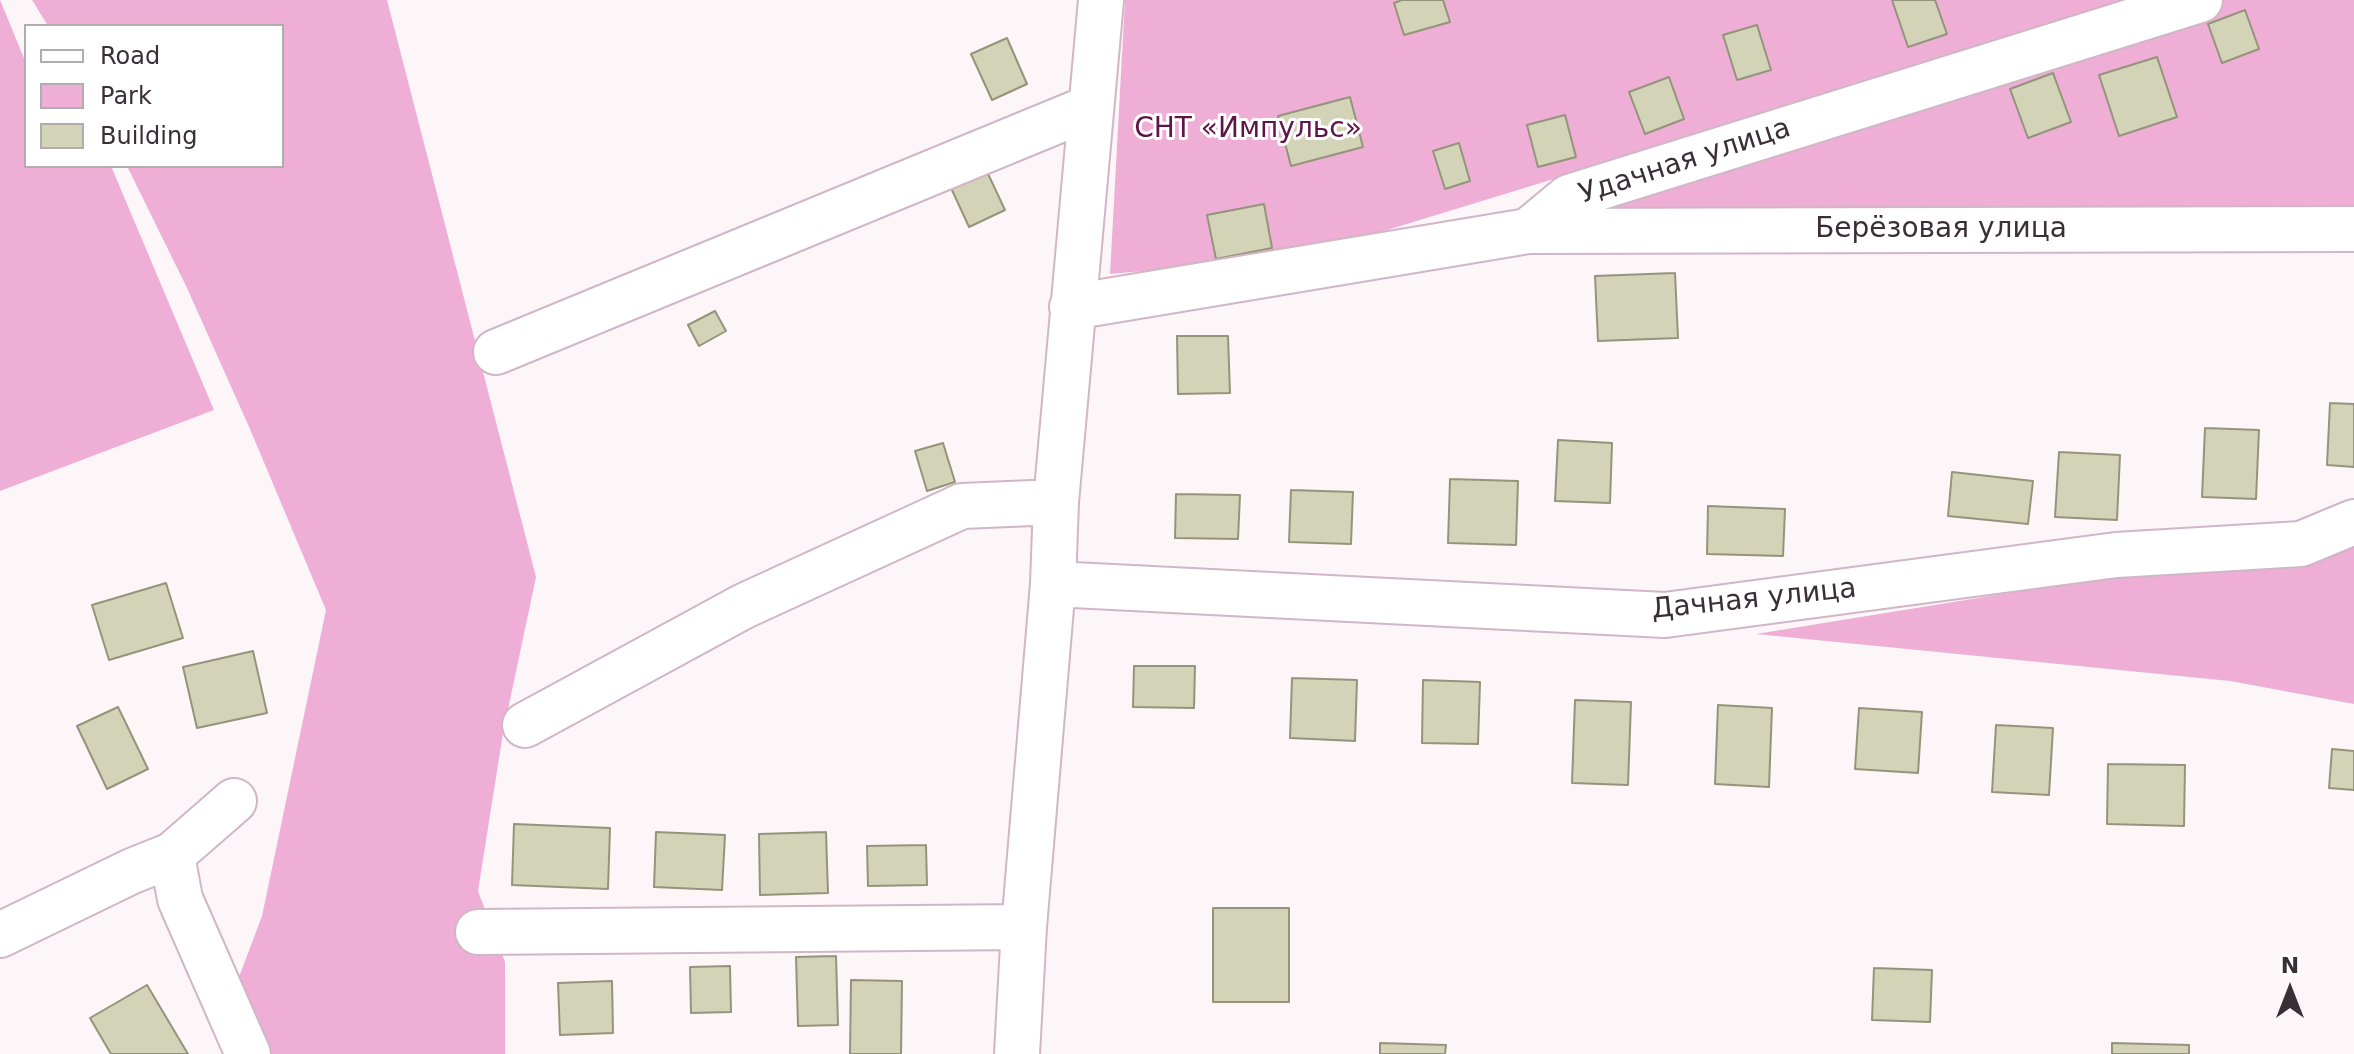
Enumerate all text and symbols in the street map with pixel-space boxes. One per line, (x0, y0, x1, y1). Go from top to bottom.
legend (24, 24, 284, 168)
text: Road (100, 42, 160, 70)
text: Park (100, 82, 152, 110)
street label: Удачная улица (1575, 112, 1795, 212)
park label: СНТ «Импульс» (1134, 113, 1362, 147)
text: Building (100, 122, 197, 150)
street label: Берёзовая улица (1815, 213, 2067, 247)
street label: Дачная улица (1650, 573, 1858, 627)
north arrow (2250, 950, 2330, 1030)
text: N (2281, 953, 2299, 978)

